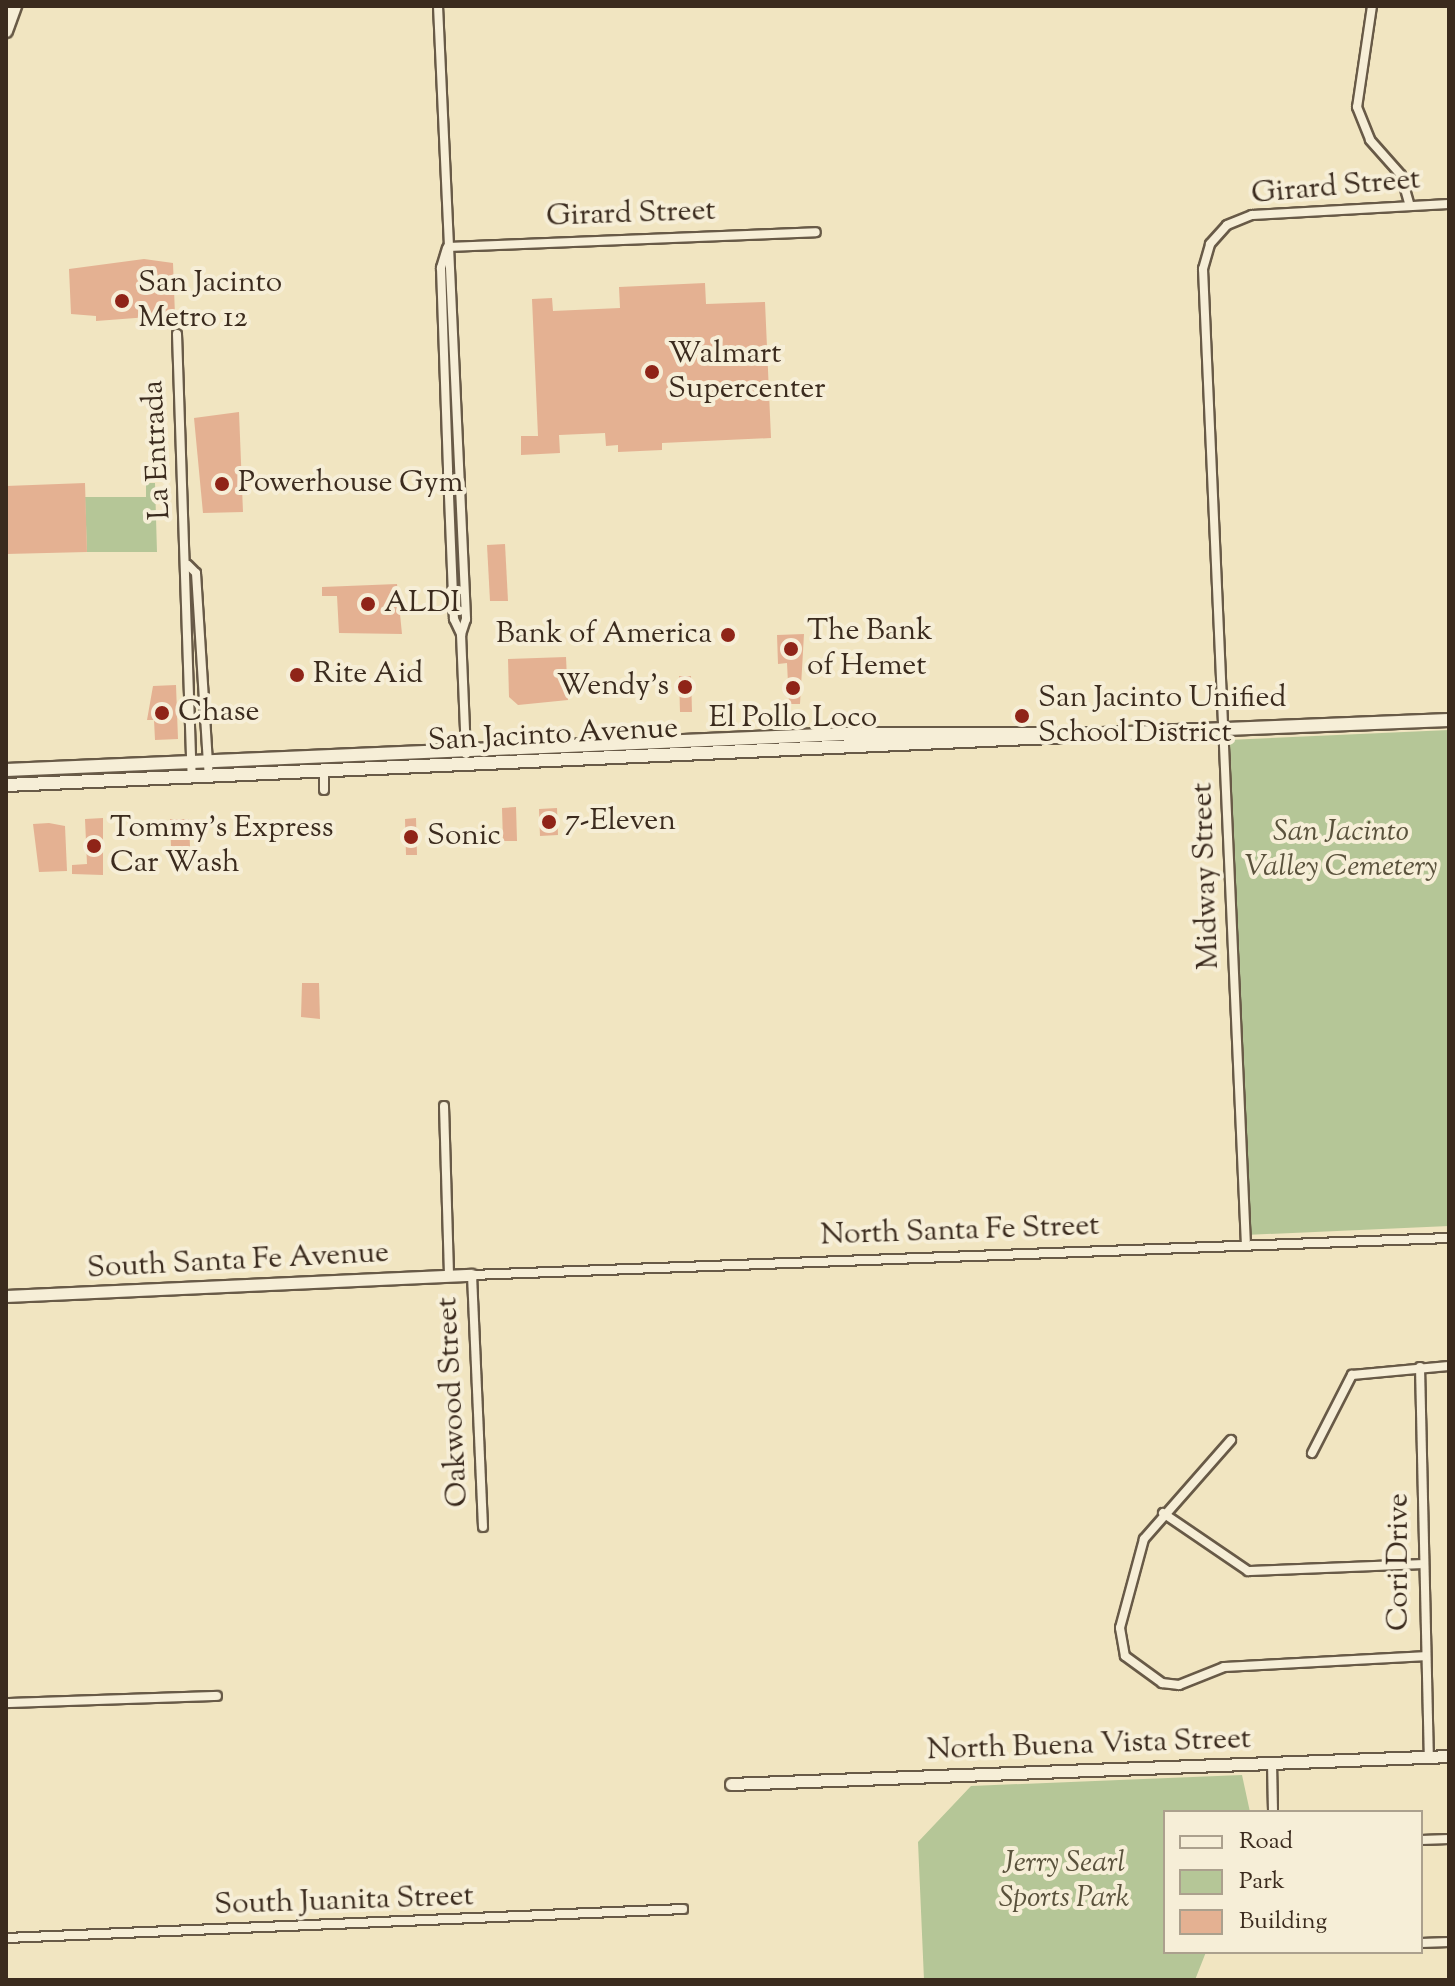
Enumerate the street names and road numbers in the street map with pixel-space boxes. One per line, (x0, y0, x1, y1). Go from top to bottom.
street label: Girard Street (1250, 163, 1422, 213)
street label: Girard Street (546, 194, 716, 236)
street label: La Entrada (136, 379, 180, 521)
street label: San Jacinto Avenue (427, 711, 679, 761)
street label: Midway Street (1186, 782, 1228, 970)
street label: North Santa Fe Street (820, 1209, 1100, 1255)
street label: South Santa Fe Avenue (86, 1236, 390, 1288)
street label: Oakwood Street (431, 1296, 477, 1508)
street label: Cori Drive (1382, 1493, 1418, 1631)
street label: North Buena Vista Street (926, 1722, 1252, 1770)
street label: South Juanita Street (214, 1879, 474, 1925)

